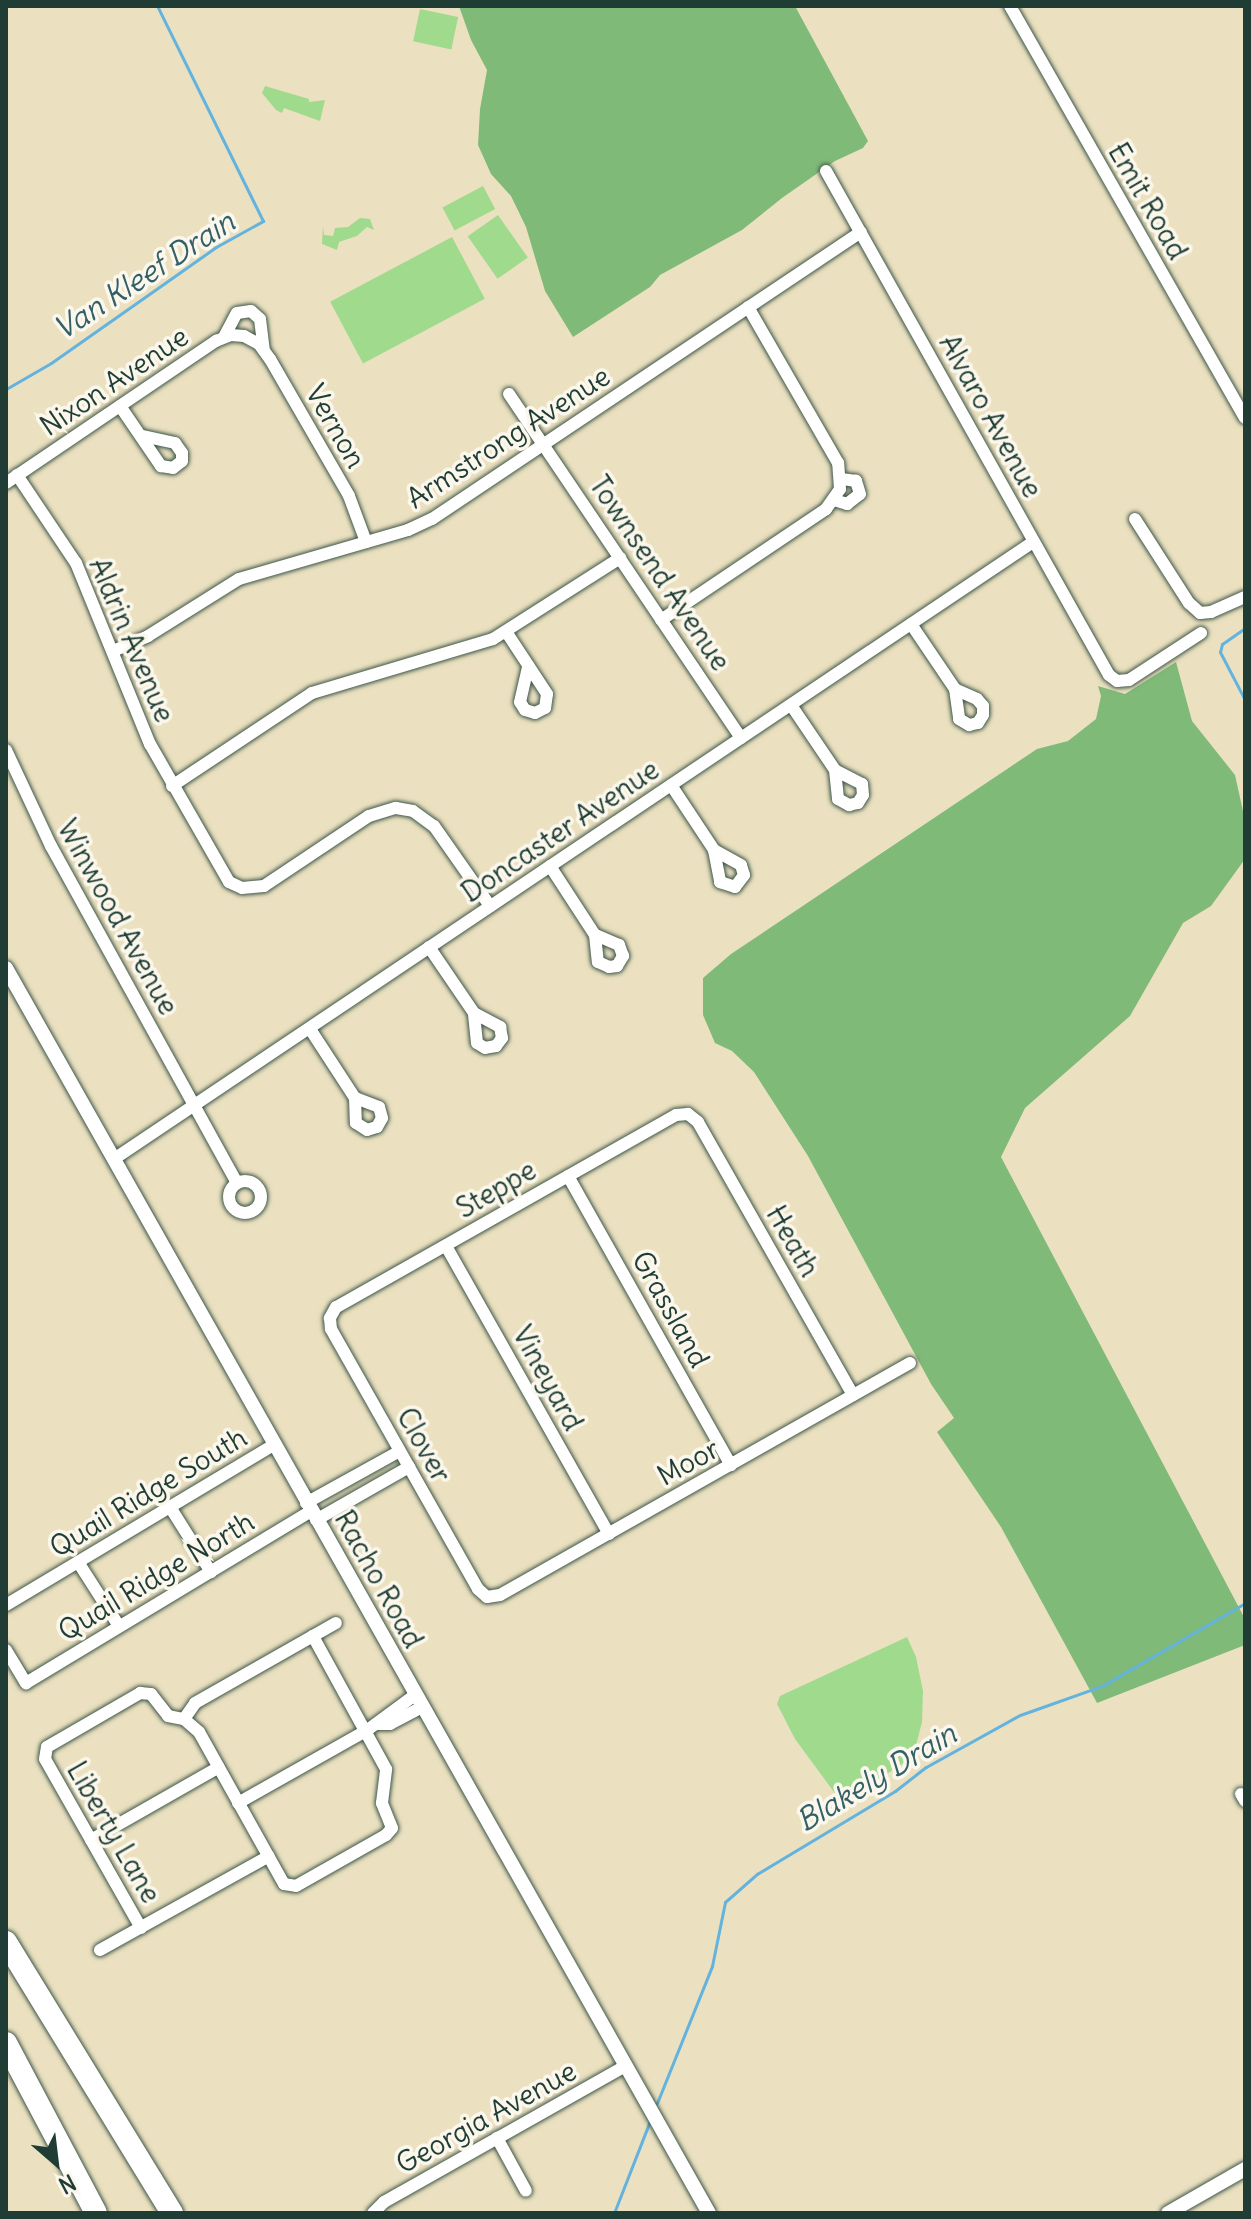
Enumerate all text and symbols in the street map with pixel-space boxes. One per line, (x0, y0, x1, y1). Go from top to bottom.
street label: Emit Road (1101, 137, 1195, 265)
water label: Van Kleef Drain (47, 203, 241, 347)
street label: Nixon Avenue (34, 319, 194, 443)
street label: Alvaro Avenue (932, 329, 1050, 503)
street label: Armstrong Avenue (400, 359, 616, 515)
street label: Vernon (299, 378, 373, 474)
street label: Townsend Avenue (582, 469, 738, 677)
street label: Aldrin Avenue (82, 553, 182, 727)
street label: Doncaster Avenue (455, 753, 665, 909)
street label: Winwood Avenue (50, 813, 186, 1021)
street label: Steppe (450, 1153, 542, 1225)
street label: Heath (759, 1199, 827, 1283)
street label: Grassland (625, 1245, 717, 1373)
street label: Vineyard (506, 1320, 590, 1436)
street label: Clover (390, 1402, 458, 1488)
street label: Quail Ridge South (43, 1420, 253, 1564)
street label: Moor (651, 1431, 725, 1493)
street label: Quail Ridge North (52, 1504, 260, 1648)
street label: Racho Road (327, 1504, 431, 1654)
water label: Blakely Drain (790, 1715, 962, 1839)
street label: Liberty Lane (60, 1755, 168, 1909)
street label: Georgia Avenue (390, 2054, 582, 2180)
north arrow (16, 2123, 96, 2203)
text: N (54, 2168, 81, 2200)

